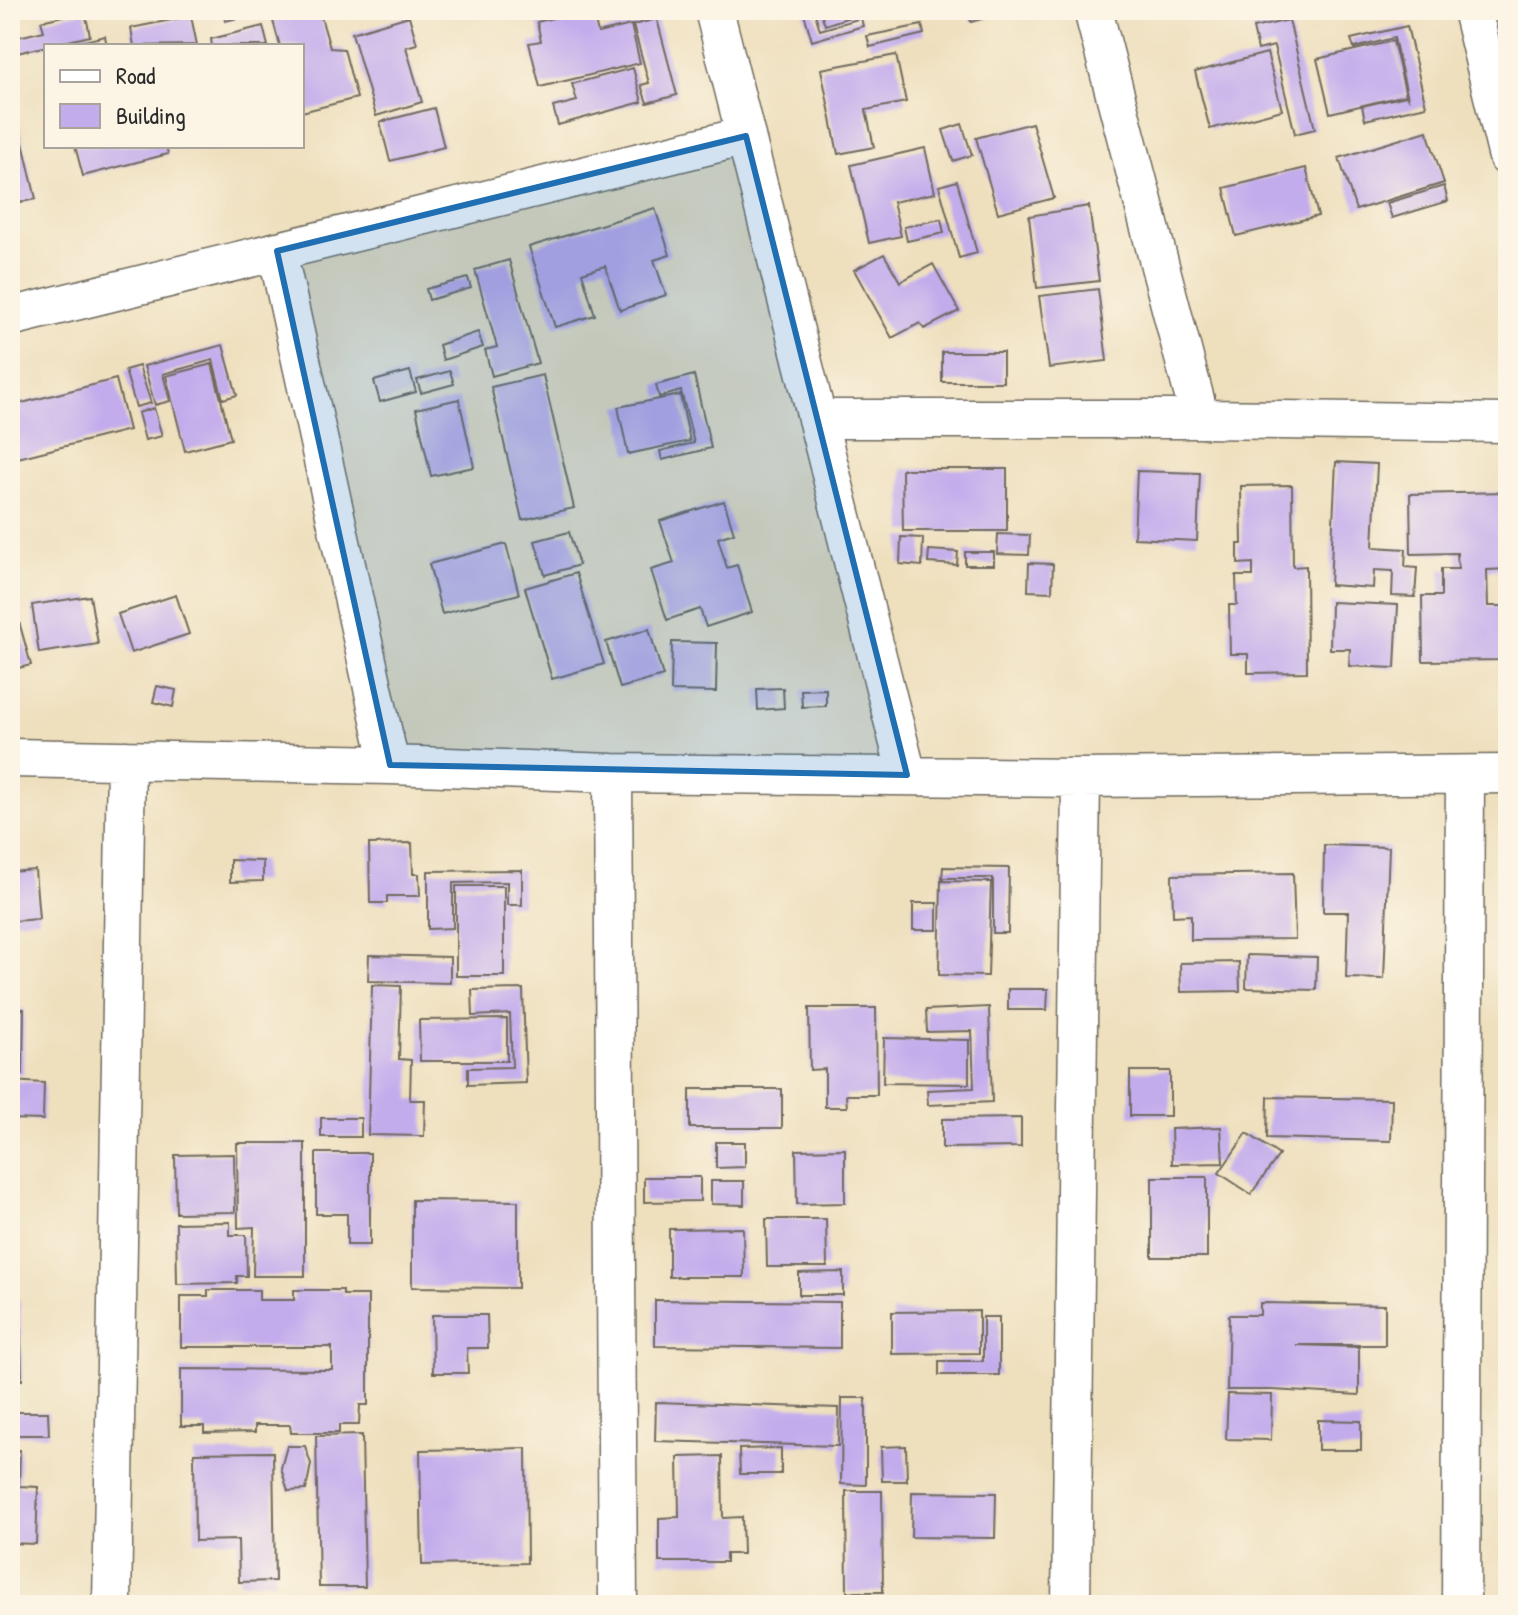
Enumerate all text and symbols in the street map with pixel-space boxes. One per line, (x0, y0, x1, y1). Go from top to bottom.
legend (44, 44, 304, 148)
text: Road (116, 59, 155, 91)
text: Building (116, 99, 186, 131)

